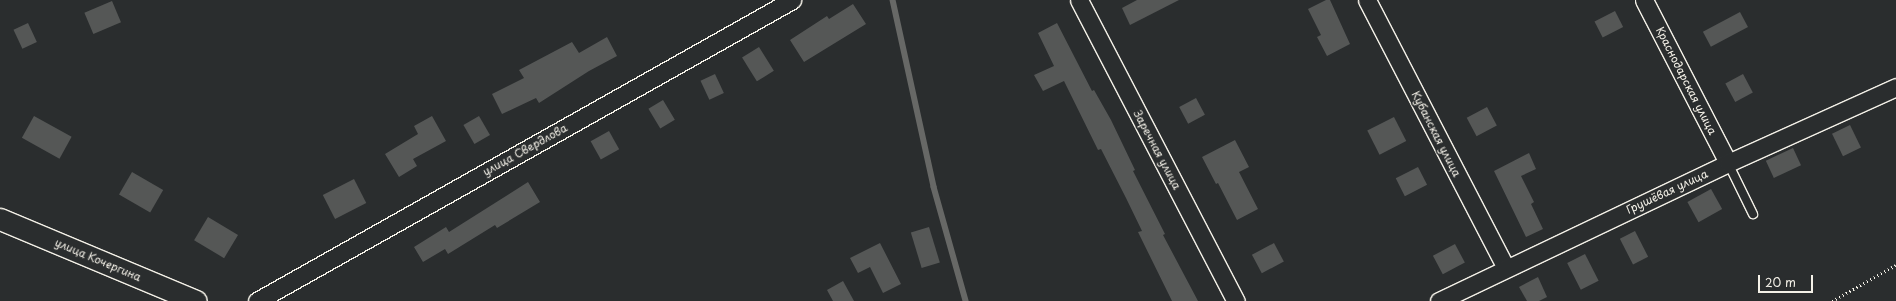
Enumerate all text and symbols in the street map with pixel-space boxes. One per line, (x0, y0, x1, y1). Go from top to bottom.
street label: Краснодарская улица (1653, 25, 1719, 137)
street label: Кубанская улица (1409, 89, 1463, 179)
street label: Заречная улица (1130, 108, 1184, 192)
street label: улица Свердлова (480, 121, 570, 179)
street label: Грушёвая улица (1624, 167, 1710, 217)
street label: улица Кочергина (53, 236, 143, 284)
scale bar (1760, 267, 1815, 293)
text: 20 m (1765, 273, 1796, 291)

